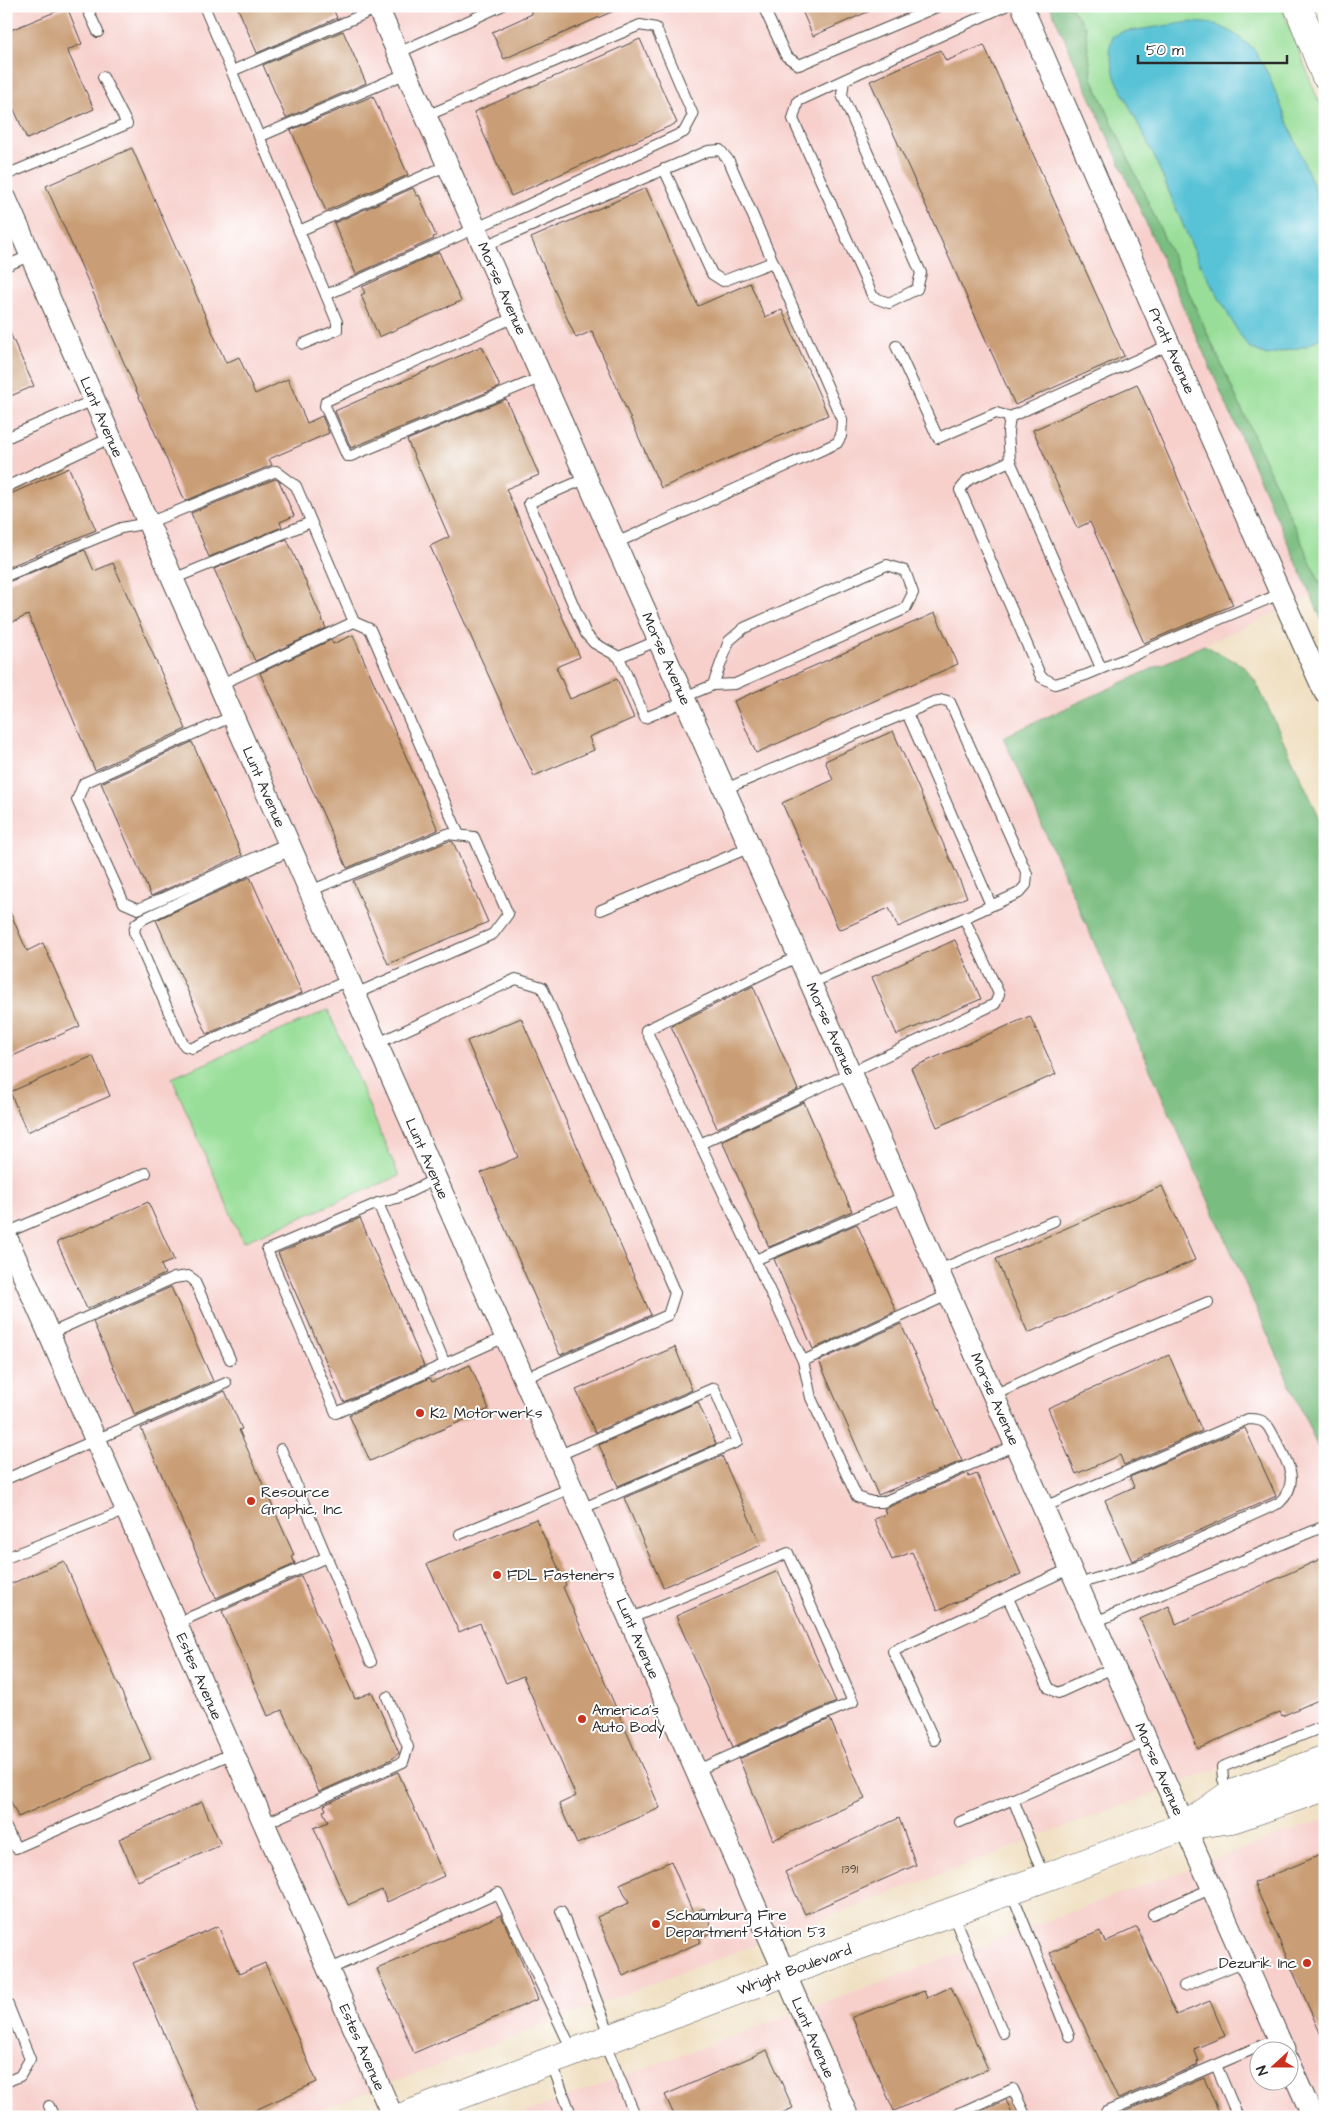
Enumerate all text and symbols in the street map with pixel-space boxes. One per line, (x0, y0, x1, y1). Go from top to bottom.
scale bar (1138, 32, 1287, 64)
text: 50 m (1146, 40, 1184, 61)
street label: Morse Avenue (472, 239, 532, 338)
street label: Pratt Avenue (1143, 304, 1200, 397)
street label: Lunt Avenue (74, 373, 128, 461)
street label: Morse Avenue (636, 609, 696, 709)
street label: Lunt Avenue (237, 743, 291, 831)
street label: Morse Avenue (801, 979, 860, 1079)
street label: Lunt Avenue (400, 1115, 454, 1203)
street label: Morse Avenue (965, 1349, 1024, 1449)
place label: K2 Motorwerks (430, 1403, 543, 1424)
marker: K2 Motorwerks (414, 1407, 426, 1419)
place label: Resource Graphic, Inc (261, 1482, 343, 1520)
marker: Resource Graphic, Inc (245, 1495, 257, 1507)
place label: FDL Fasteners (507, 1565, 615, 1586)
marker: FDL Fasteners (491, 1569, 503, 1581)
street label: Lunt Avenue (610, 1595, 664, 1682)
street label: Estes Avenue (171, 1630, 227, 1723)
place label: America's Auto Body (592, 1700, 665, 1739)
marker: America's Auto Body (576, 1713, 588, 1725)
street label: Morse Avenue (1129, 1720, 1189, 1819)
house number: 1391 (842, 1861, 858, 1878)
place label: Schaumburg Fire Department Station 53 (666, 1905, 826, 1943)
marker: Schaumburg Fire Department Station 53 (650, 1918, 662, 1930)
street label: Wright Boulevard (734, 1939, 855, 2001)
place label: Dezurik Inc (1219, 1953, 1298, 1974)
marker: Dezurik Inc (1301, 1957, 1313, 1969)
street label: Lunt Avenue (786, 1994, 840, 2082)
street label: Estes Avenue (334, 2001, 390, 2094)
north arrow (1248, 2040, 1298, 2090)
text: N (1252, 2062, 1274, 2078)

